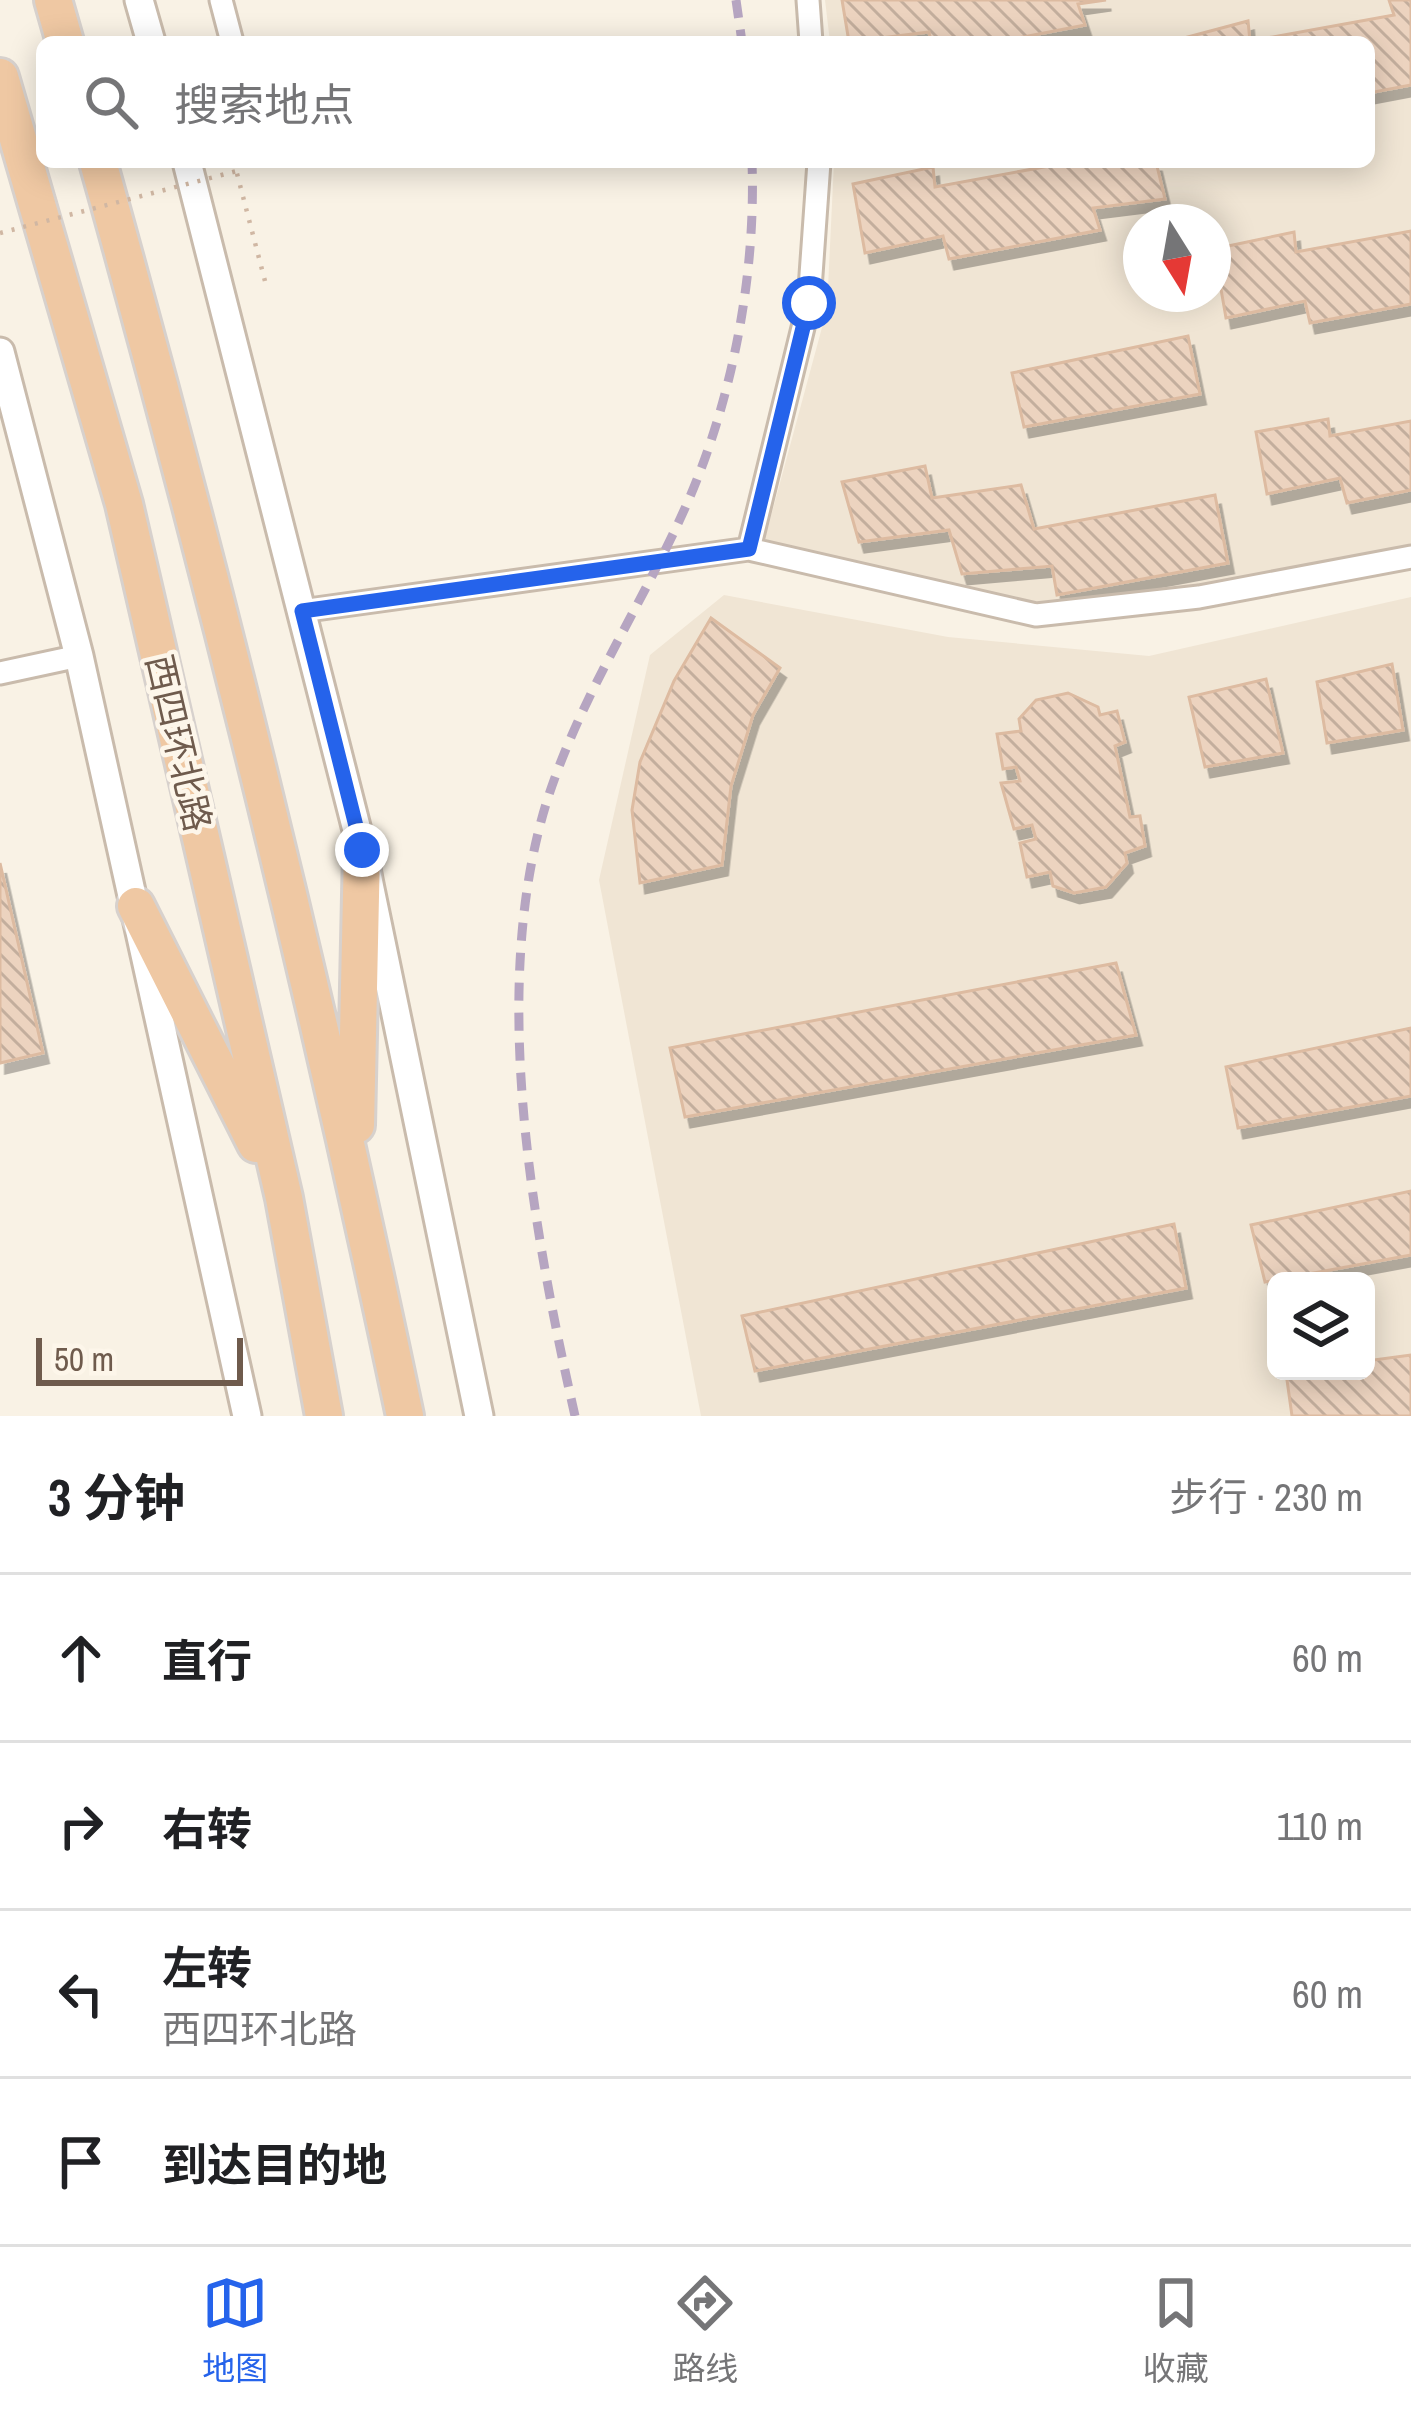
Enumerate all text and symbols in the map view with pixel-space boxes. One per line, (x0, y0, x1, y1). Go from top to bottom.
search box (36, 36, 1375, 168)
icon: search (78, 69, 144, 135)
text: 搜索地点 (174, 74, 354, 135)
north arrow (1123, 204, 1231, 312)
route start (782, 276, 836, 330)
street label: 西四环北路 (135, 650, 223, 836)
route end (335, 823, 389, 877)
map controls (1267, 1272, 1375, 1380)
button: layers (1267, 1272, 1375, 1380)
scale bar (36, 1332, 243, 1385)
text: 50 m (54, 1337, 114, 1381)
text: 3 分钟 (48, 1463, 185, 1532)
text: 步行 · 230 m (1169, 1471, 1363, 1523)
icon: ahead (48, 1625, 114, 1691)
text: 直行 (162, 1630, 252, 1691)
text: 60 m (1292, 1632, 1363, 1684)
icon: right (48, 1793, 114, 1859)
text: 右转 (162, 1798, 252, 1859)
text: 110 m (1276, 1800, 1363, 1852)
text: 左转 (162, 1937, 252, 1998)
icon: left (48, 1961, 114, 2027)
text: 60 m (1292, 1968, 1363, 2020)
text: 西四环北路 (162, 2003, 357, 2055)
icon: arrive (48, 2129, 114, 2195)
text: 到达目的地 (162, 2134, 387, 2195)
tab: 地图 (202, 2270, 268, 2390)
tab: 路线 (672, 2270, 738, 2390)
tab: 收藏 (1143, 2270, 1209, 2390)

